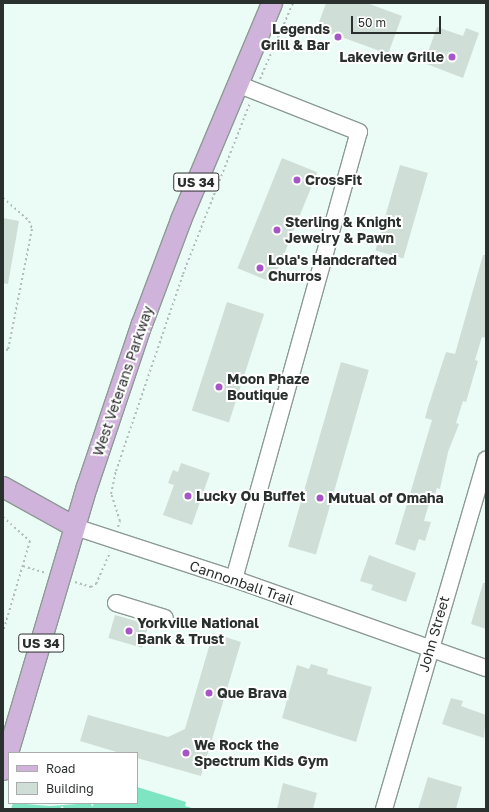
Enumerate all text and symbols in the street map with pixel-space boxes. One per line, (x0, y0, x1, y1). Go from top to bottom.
scale bar (353, 8, 443, 34)
text: 50 m (358, 15, 386, 30)
place label: Legends Grill & Bar (261, 21, 330, 54)
marker: Legends Grill & Bar (333, 32, 343, 42)
place label: Lakeview Grille (339, 49, 444, 65)
marker: Lakeview Grille (447, 52, 457, 62)
road number: US 34 (173, 171, 219, 193)
place label: CrossFit (305, 172, 362, 188)
marker: CrossFit (292, 175, 302, 185)
place label: Sterling & Knight Jewelry & Pawn (285, 214, 401, 246)
marker: Sterling & Knight Jewelry & Pawn (272, 225, 282, 235)
place label: Lola's Handcrafted Churros (268, 252, 397, 284)
marker: Lola's Handcrafted Churros (255, 263, 265, 273)
street label: West Veterans Parkway (89, 304, 157, 458)
place label: Moon Phaze Boutique (227, 371, 310, 404)
marker: Moon Phaze Boutique (214, 382, 224, 392)
place label: Lucky Ou Buffet (196, 488, 305, 504)
place label: Mutual of Omaha (328, 490, 444, 506)
marker: Lucky Ou Buffet (183, 491, 193, 501)
marker: Mutual of Omaha (315, 493, 325, 503)
street label: Cannonball Trail (187, 557, 297, 609)
street label: John Street (415, 594, 453, 674)
place label: Yorkville National Bank & Trust (137, 615, 259, 648)
marker: Yorkville National Bank & Trust (124, 626, 134, 636)
road number: US 34 (18, 632, 64, 654)
place label: Que Brava (217, 685, 287, 701)
marker: Que Brava (204, 688, 214, 698)
place label: We Rock the Spectrum Kids Gym (194, 737, 328, 770)
marker: We Rock the Spectrum Kids Gym (181, 748, 191, 758)
legend (8, 752, 138, 804)
text: Road (46, 761, 75, 776)
text: Building (46, 781, 94, 796)

